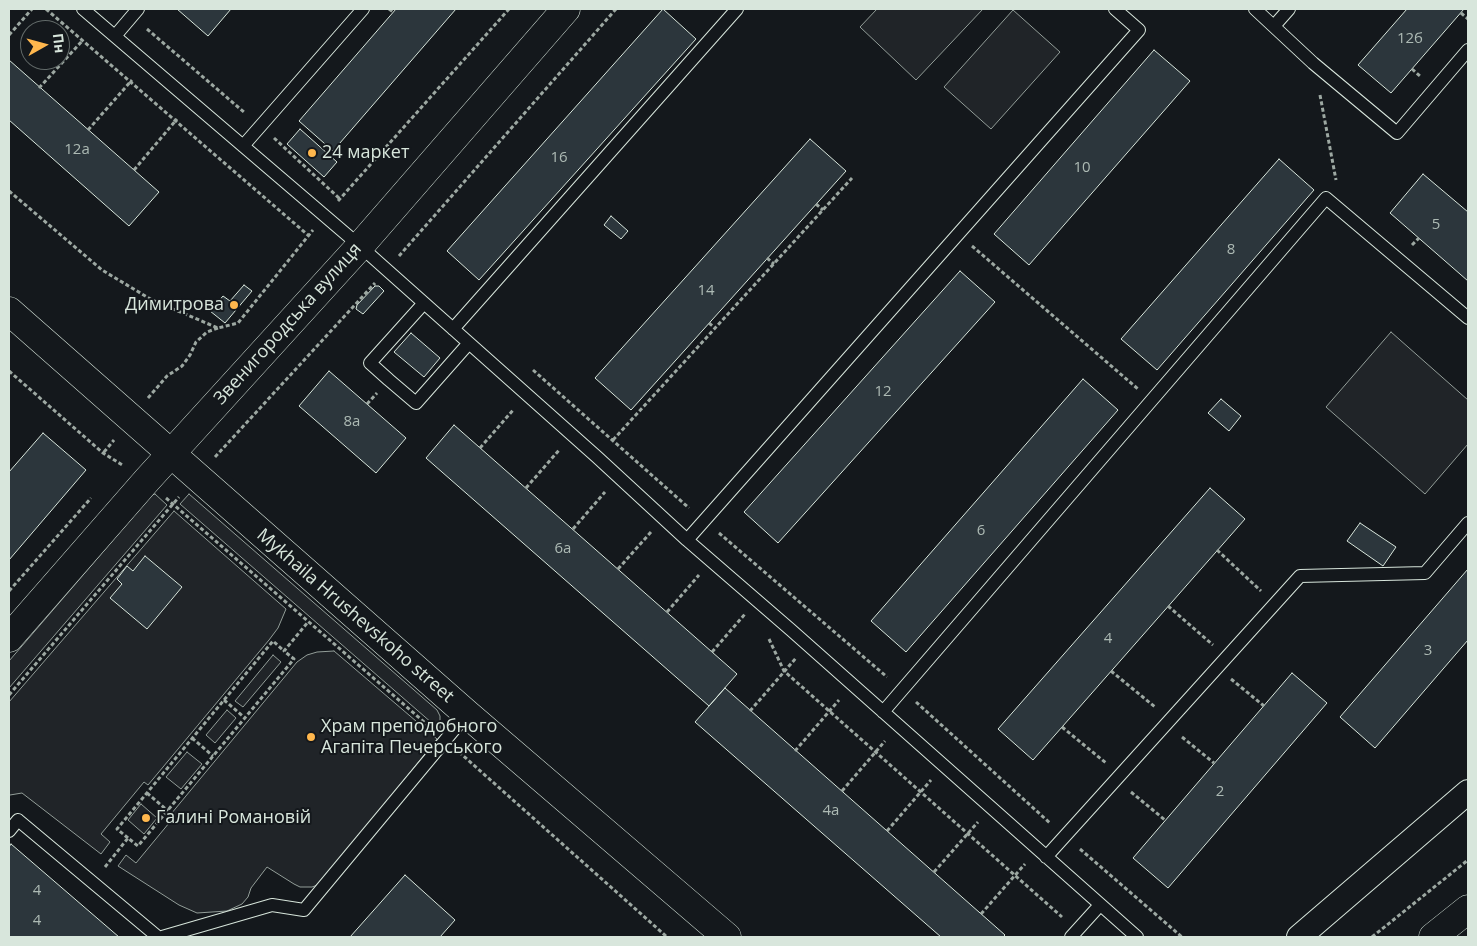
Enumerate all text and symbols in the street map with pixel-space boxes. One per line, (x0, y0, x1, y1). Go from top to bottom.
north arrow (20, 20, 70, 70)
house number: 12б (1397, 30, 1423, 48)
text: Пн (49, 32, 70, 54)
house number: 12а (64, 141, 90, 159)
place label: 24 маркет (322, 142, 409, 164)
marker: 24 маркет (306, 147, 318, 159)
house number: 16 (550, 149, 568, 167)
house number: 10 (1073, 159, 1091, 177)
house number: 5 (1432, 216, 1440, 234)
street label: Звенигородська вулиця (210, 239, 366, 409)
house number: 8 (1227, 241, 1235, 259)
house number: 14 (697, 282, 715, 300)
place label: Димитрова (125, 294, 224, 316)
marker: Димитрова (228, 299, 240, 311)
house number: 12 (874, 383, 892, 401)
house number: 8а (344, 413, 360, 431)
house number: 6 (977, 522, 985, 540)
street label: Mykhaila Hrushevskoho street (252, 524, 458, 708)
house number: 6а (555, 540, 571, 558)
house number: 4 (1104, 630, 1112, 648)
house number: 3 (1424, 642, 1432, 660)
place label: Храм преподобного Агапіта Печерського (321, 716, 502, 759)
marker: Храм преподобного Агапіта Печерського (305, 731, 317, 743)
house number: 2 (1216, 783, 1224, 801)
house number: 4а (823, 802, 839, 820)
place label: Галині Романовій (156, 807, 311, 829)
marker: Галині Романовій (140, 812, 152, 824)
house number: 4 (33, 882, 41, 900)
house number: 4 (33, 912, 41, 930)

